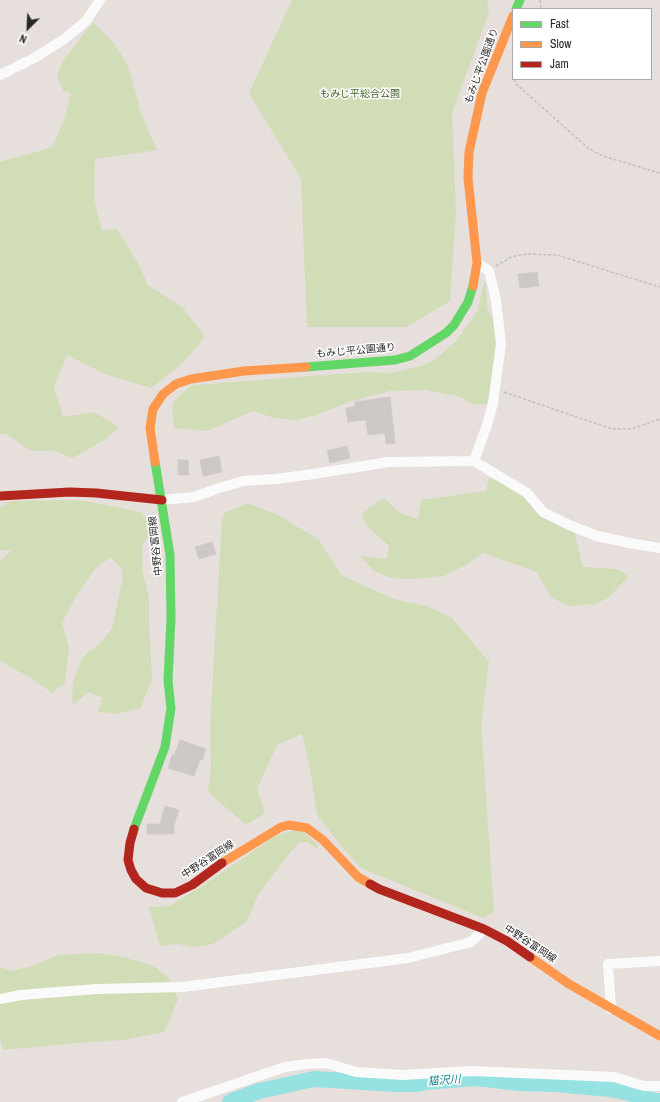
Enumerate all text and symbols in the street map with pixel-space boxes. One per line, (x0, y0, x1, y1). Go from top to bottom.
north arrow (8, 8, 48, 48)
legend (512, 8, 652, 80)
text: Fast (550, 16, 569, 32)
street label: もみじ平公園通り (463, 26, 501, 106)
text: N (17, 31, 29, 47)
text: Slow (550, 36, 571, 52)
text: Jam (550, 56, 569, 72)
park label: もみじ平総合公園 (320, 88, 400, 100)
street label: もみじ平公園通り (316, 342, 396, 360)
street label: 中野谷富岡線 (147, 516, 165, 576)
street label: 中野谷富岡線 (180, 839, 236, 881)
street label: 中野谷富岡線 (502, 923, 558, 965)
water label: 猫沢川 (427, 1073, 461, 1089)

